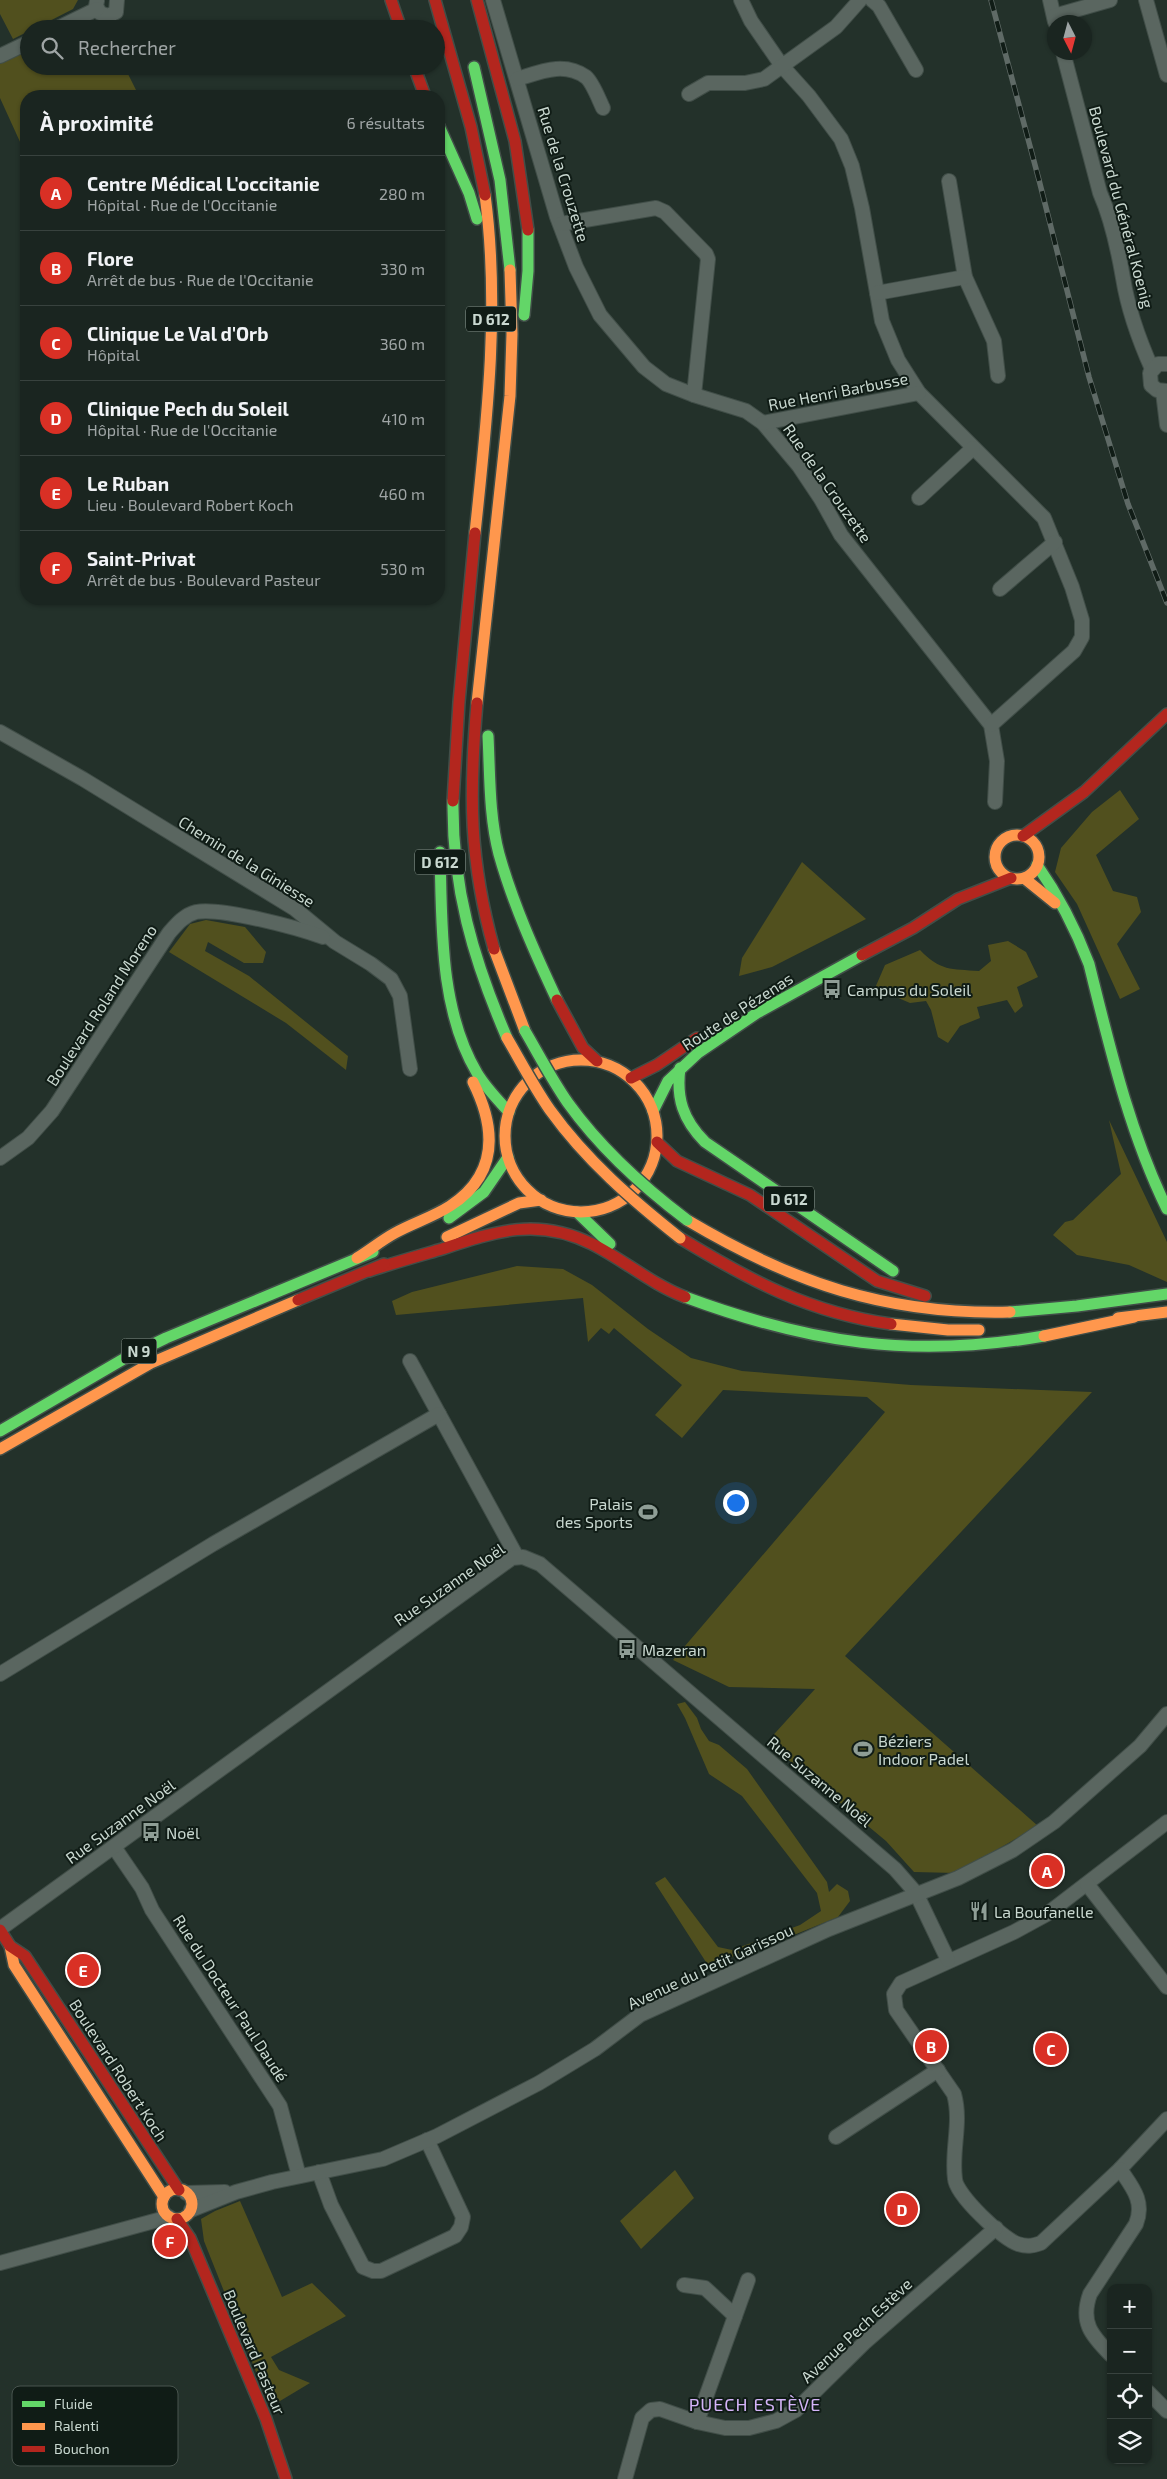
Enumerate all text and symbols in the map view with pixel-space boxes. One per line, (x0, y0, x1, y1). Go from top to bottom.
north arrow (1047, 15, 1092, 60)
search box (20, 20, 445, 75)
icon: search (38, 34, 66, 62)
text: Rechercher (78, 36, 176, 59)
street label: Rue de la Crouzette (534, 104, 594, 244)
street label: Boulevard du Général Koenig (1086, 104, 1158, 310)
text: À proximité (40, 110, 154, 135)
text: 6 résultats (346, 113, 425, 132)
text: Centre Médical L'occitanie (87, 172, 320, 195)
text: A (51, 184, 61, 203)
text: 280 m (379, 184, 425, 203)
text: Hôpital · Rue de l'Occitanie (87, 195, 277, 214)
text: Flore (87, 247, 134, 270)
text: B (51, 259, 61, 278)
text: 330 m (380, 259, 425, 278)
text: Arrêt de bus · Rue de l'Occitanie (87, 270, 314, 289)
road number: D 612 (466, 306, 516, 332)
text: Clinique Le Val d'Orb (87, 322, 268, 345)
text: C (51, 334, 61, 353)
text: 360 m (380, 334, 425, 353)
text: Hôpital (87, 345, 140, 364)
street label: Rue Henri Barbusse (767, 368, 909, 414)
text: Clinique Pech du Soleil (87, 397, 289, 420)
text: D (51, 409, 61, 428)
text: 410 m (382, 409, 425, 428)
text: Hôpital · Rue de l'Occitanie (87, 420, 277, 439)
street label: Rue de la Crouzette (780, 420, 876, 546)
text: Le Ruban (87, 472, 169, 495)
text: E (51, 484, 61, 503)
text: 460 m (379, 484, 425, 503)
text: Lieu · Boulevard Robert Koch (87, 495, 294, 514)
text: Saint-Privat (87, 547, 196, 570)
text: F (52, 559, 60, 578)
text: 530 m (380, 559, 425, 578)
text: Arrêt de bus · Boulevard Pasteur (87, 570, 321, 589)
street label: Chemin de la Giniesse (175, 811, 319, 911)
road number: D 612 (415, 850, 465, 874)
street label: Boulevard Roland Moreno (42, 921, 160, 1089)
street label: Route de Pézenas (678, 968, 796, 1054)
bus stop icon: Campus du Soleil (821, 978, 843, 1000)
place label: Campus du Soleil (847, 980, 971, 999)
road number: D 612 (764, 1186, 814, 1212)
road number: N 9 (122, 1338, 156, 1364)
your location (723, 1490, 749, 1516)
place label: Palais des Sports (556, 1494, 633, 1531)
sports icon: Palais des Sports (637, 1501, 659, 1523)
street label: Rue Suzanne Noël (390, 1539, 508, 1629)
bus stop icon: Mazeran (616, 1638, 638, 1660)
place label: Mazeran (642, 1640, 706, 1659)
place label: Béziers Indoor Padel (878, 1731, 969, 1768)
street label: Rue Suzanne Noël (764, 1732, 876, 1830)
sports icon: Béziers Indoor Padel (852, 1738, 874, 1760)
street label: Rue Suzanne Noël (62, 1775, 179, 1867)
bus stop icon: Noël (140, 1821, 162, 1843)
place label: Noël (166, 1823, 200, 1842)
pin: A (1031, 1852, 1063, 1890)
restaurant icon: La Boufanelle (968, 1900, 990, 1922)
place label: La Boufanelle (994, 1902, 1094, 1921)
street label: Rue du Docteur Paul Daudé (170, 1911, 292, 2085)
street label: Avenue du Petit Garissou (624, 1919, 796, 2013)
pin: E (67, 1951, 99, 1989)
street label: Boulevard Robert Koch (66, 1995, 172, 2145)
pin: B (915, 2027, 947, 2065)
pin: C (1035, 2030, 1067, 2068)
pin: D (886, 2190, 918, 2228)
pin: F (154, 2222, 186, 2260)
street label: Avenue Pech Estève (797, 2274, 915, 2386)
map controls (1107, 2284, 1152, 2464)
button: + (1107, 2284, 1152, 2329)
street label: Boulevard Pasteur (220, 2287, 290, 2418)
button: − (1107, 2329, 1152, 2374)
button: locate (1107, 2374, 1152, 2419)
legend (12, 2386, 178, 2466)
district label: PUECH ESTÈVE (689, 2393, 821, 2415)
text: Fluide (54, 2395, 93, 2412)
text: Ralenti (54, 2417, 99, 2434)
button: layers (1107, 2419, 1152, 2464)
text: Bouchon (54, 2440, 110, 2457)

